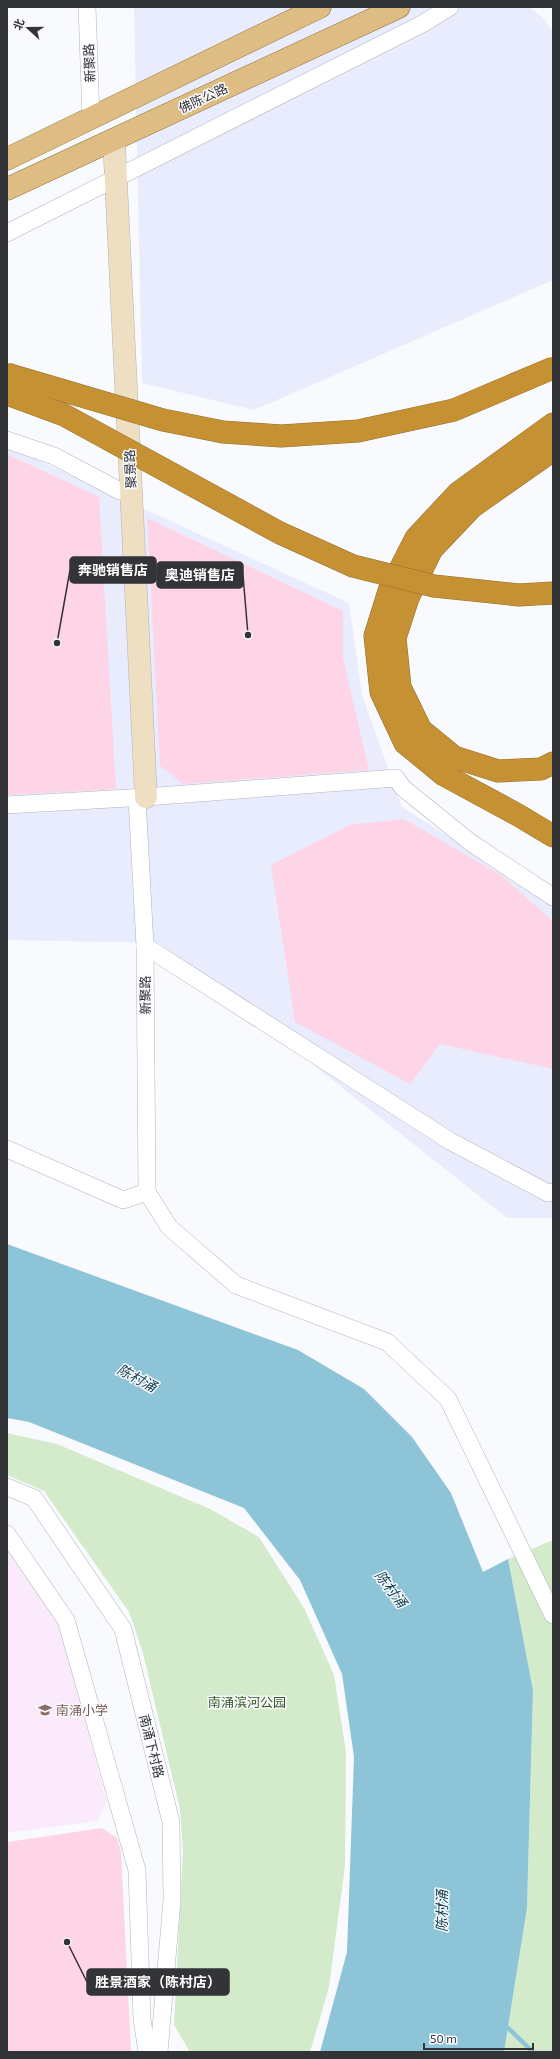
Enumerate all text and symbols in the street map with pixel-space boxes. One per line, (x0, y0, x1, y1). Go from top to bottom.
north arrow (8, 8, 48, 48)
text: 北 (10, 17, 26, 32)
street label: 新聚路 (80, 43, 98, 83)
street label: 佛陈公路 (176, 80, 230, 116)
street label: 聚景路 (121, 449, 139, 489)
callout: 奔驰销售店 (70, 557, 156, 583)
text: 奔驰销售店 (78, 561, 148, 578)
callout: 奥迪销售店 (157, 562, 243, 588)
text: 奥迪销售店 (165, 566, 235, 583)
street label: 新聚路 (137, 975, 153, 1015)
water label: 陈村涌 (115, 1360, 162, 1396)
water label: 陈村涌 (372, 1567, 412, 1612)
park label: 南涌滨河公园 (208, 1694, 286, 1710)
school or university icon: 南涌小学 (37, 1702, 53, 1718)
place label: 南涌小学 (56, 1702, 108, 1718)
street label: 南涌下村路 (136, 1713, 168, 1779)
water label: 陈村涌 (433, 1888, 450, 1932)
callout: 胜景酒家（陈村店） (87, 1969, 229, 1995)
text: 胜景酒家（陈村店） (95, 1973, 221, 1990)
scale bar (424, 2025, 533, 2051)
text: 50 m (430, 2031, 457, 2045)

